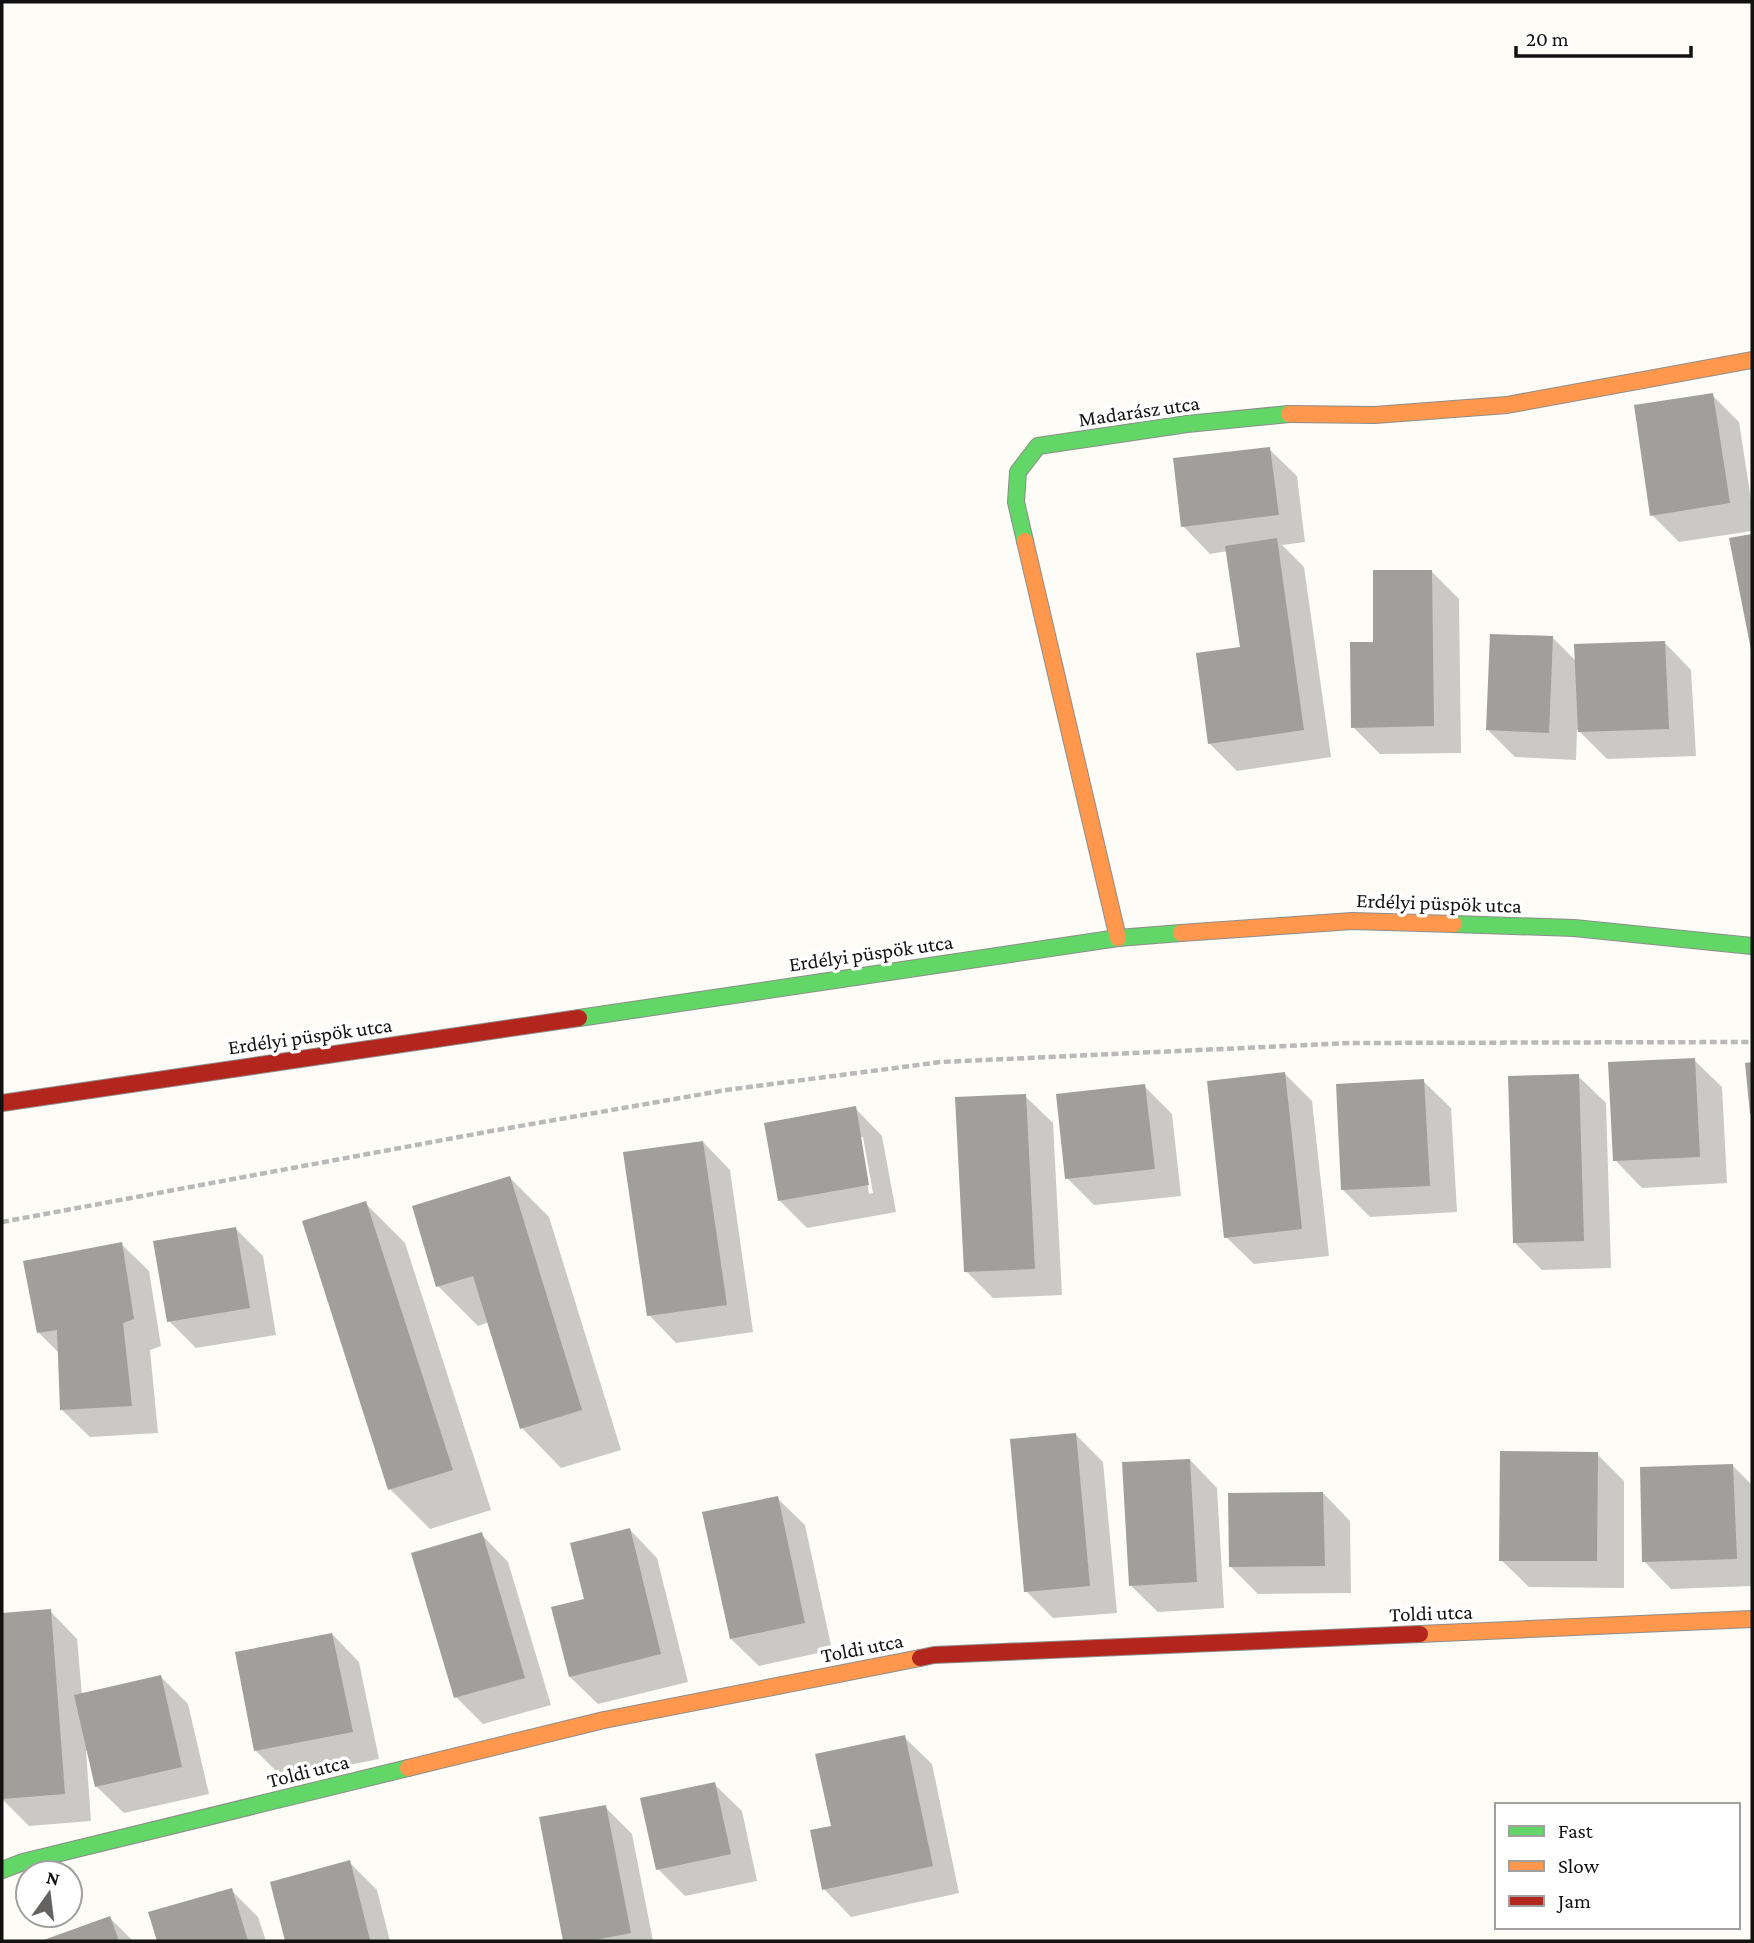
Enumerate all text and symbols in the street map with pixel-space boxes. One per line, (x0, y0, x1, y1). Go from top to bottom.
scale bar (1516, 14, 1691, 58)
text: 20 m (1526, 27, 1569, 51)
street label: Madarász utca (1077, 391, 1201, 431)
street label: Erdélyi püspök utca (1356, 888, 1522, 918)
street label: Erdélyi püspök utca (787, 930, 955, 976)
street label: Erdélyi püspök utca (226, 1013, 394, 1059)
street label: Toldi utca (1389, 1600, 1473, 1626)
street label: Toldi utca (819, 1628, 905, 1668)
street label: Toldi utca (265, 1749, 352, 1793)
legend (1495, 1803, 1740, 1929)
text: Fast (1558, 1819, 1594, 1843)
text: Slow (1558, 1854, 1600, 1878)
north arrow (14, 1859, 84, 1929)
text: N (44, 1866, 62, 1890)
text: Jam (1556, 1889, 1591, 1913)

